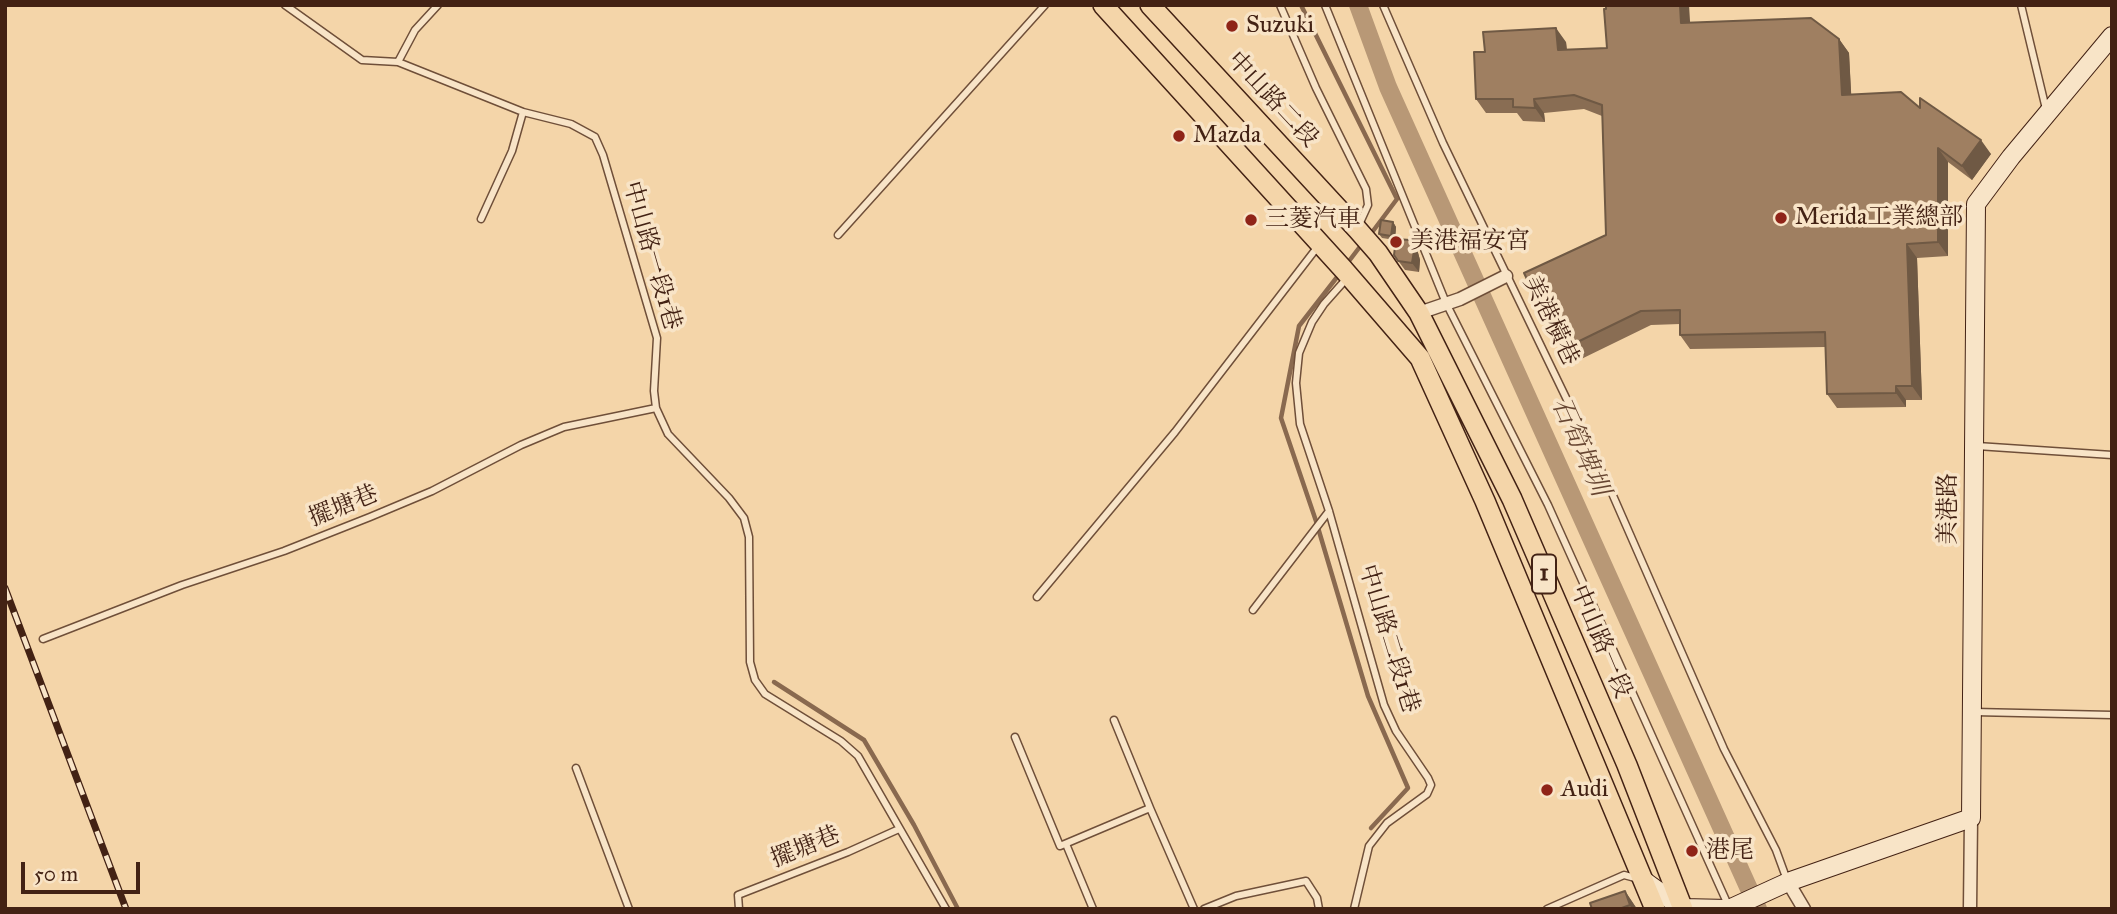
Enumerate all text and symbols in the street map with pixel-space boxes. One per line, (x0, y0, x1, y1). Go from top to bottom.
place label: Suzuki (1246, 12, 1314, 40)
marker: Suzuki (1224, 18, 1240, 34)
street label: 中山路二段 (1221, 46, 1323, 154)
place label: Mazda (1193, 122, 1261, 150)
marker: Mazda (1171, 128, 1187, 144)
street label: 中山路一段1巷 (616, 178, 686, 334)
place label: Merida工業總部 (1795, 204, 1963, 232)
place label: 三菱汽車 (1265, 206, 1361, 234)
marker: Merida工業總部 (1773, 210, 1789, 226)
marker: 三菱汽車 (1243, 212, 1259, 228)
place label: 美港福安宮 (1410, 228, 1530, 256)
marker: 美港福安宮 (1388, 234, 1404, 250)
street label: 美港橫巷 (1516, 272, 1584, 370)
water label: 石筍埤圳 (1544, 393, 1614, 501)
street label: 美港路 (1935, 473, 1963, 545)
street label: 擺塘巷 (305, 480, 383, 534)
road number: 1 (1532, 554, 1556, 594)
street label: 中山路二段1巷 (1352, 561, 1424, 717)
street label: 中山路一段 (1563, 581, 1637, 703)
place label: Audi (1561, 776, 1608, 804)
marker: Audi (1539, 782, 1555, 798)
street label: 擺塘巷 (767, 821, 845, 875)
place label: 港尾 (1706, 837, 1754, 865)
marker: 港尾 (1684, 843, 1700, 859)
scale bar (24, 848, 144, 892)
text: 50 m (34, 861, 78, 887)

